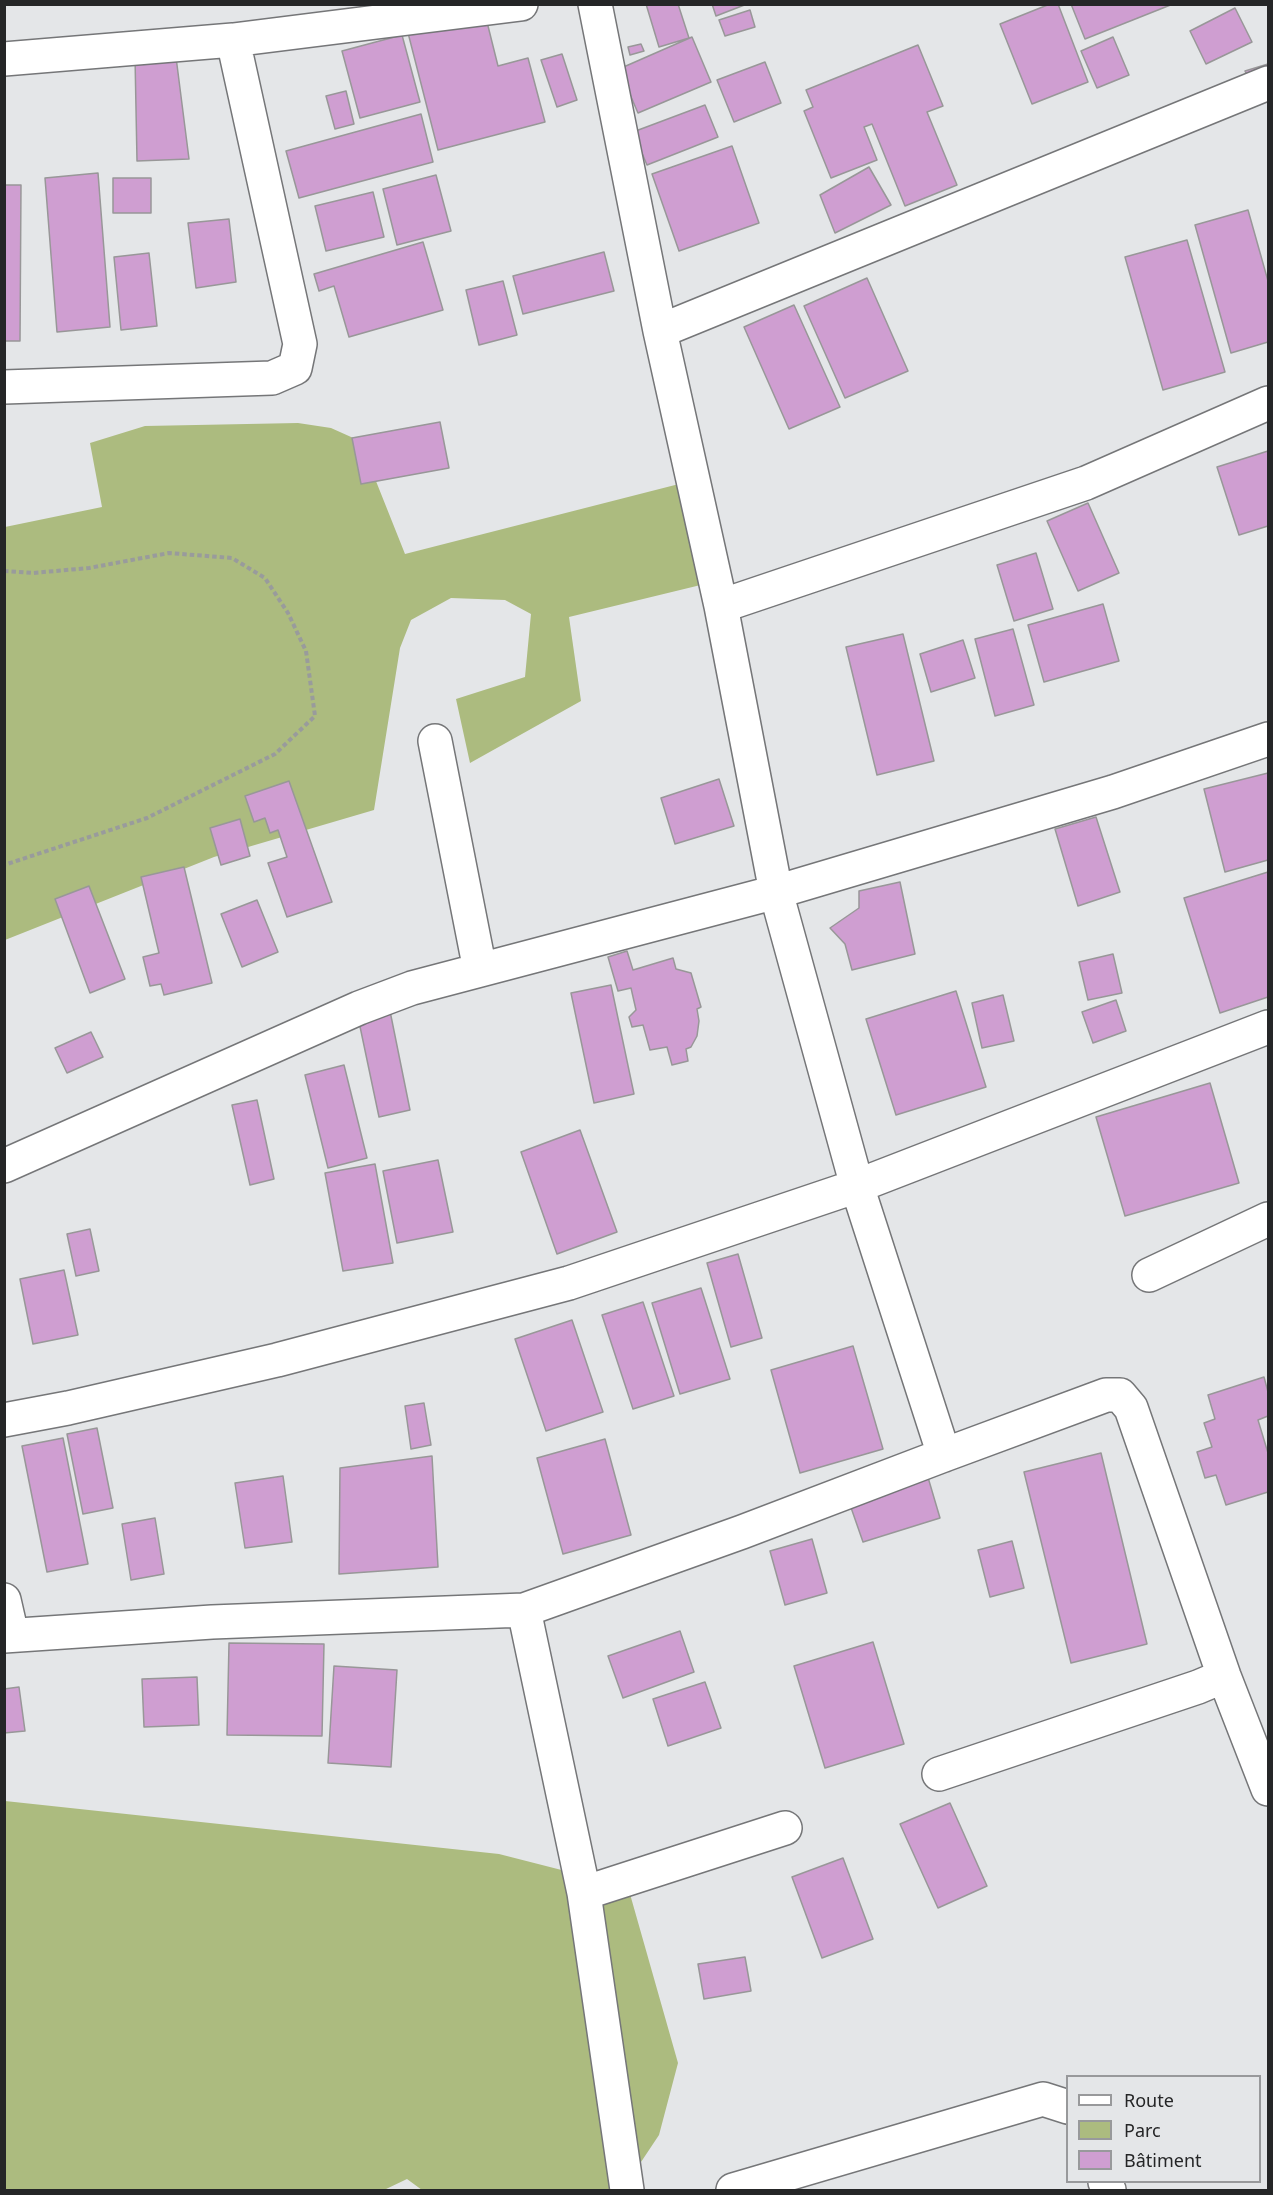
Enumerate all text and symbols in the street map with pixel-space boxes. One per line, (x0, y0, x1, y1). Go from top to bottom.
legend (1066, 2075, 1261, 2183)
text: Route (1124, 2088, 1174, 2112)
text: Parc (1124, 2118, 1161, 2142)
text: Bâtiment (1124, 2148, 1202, 2172)

